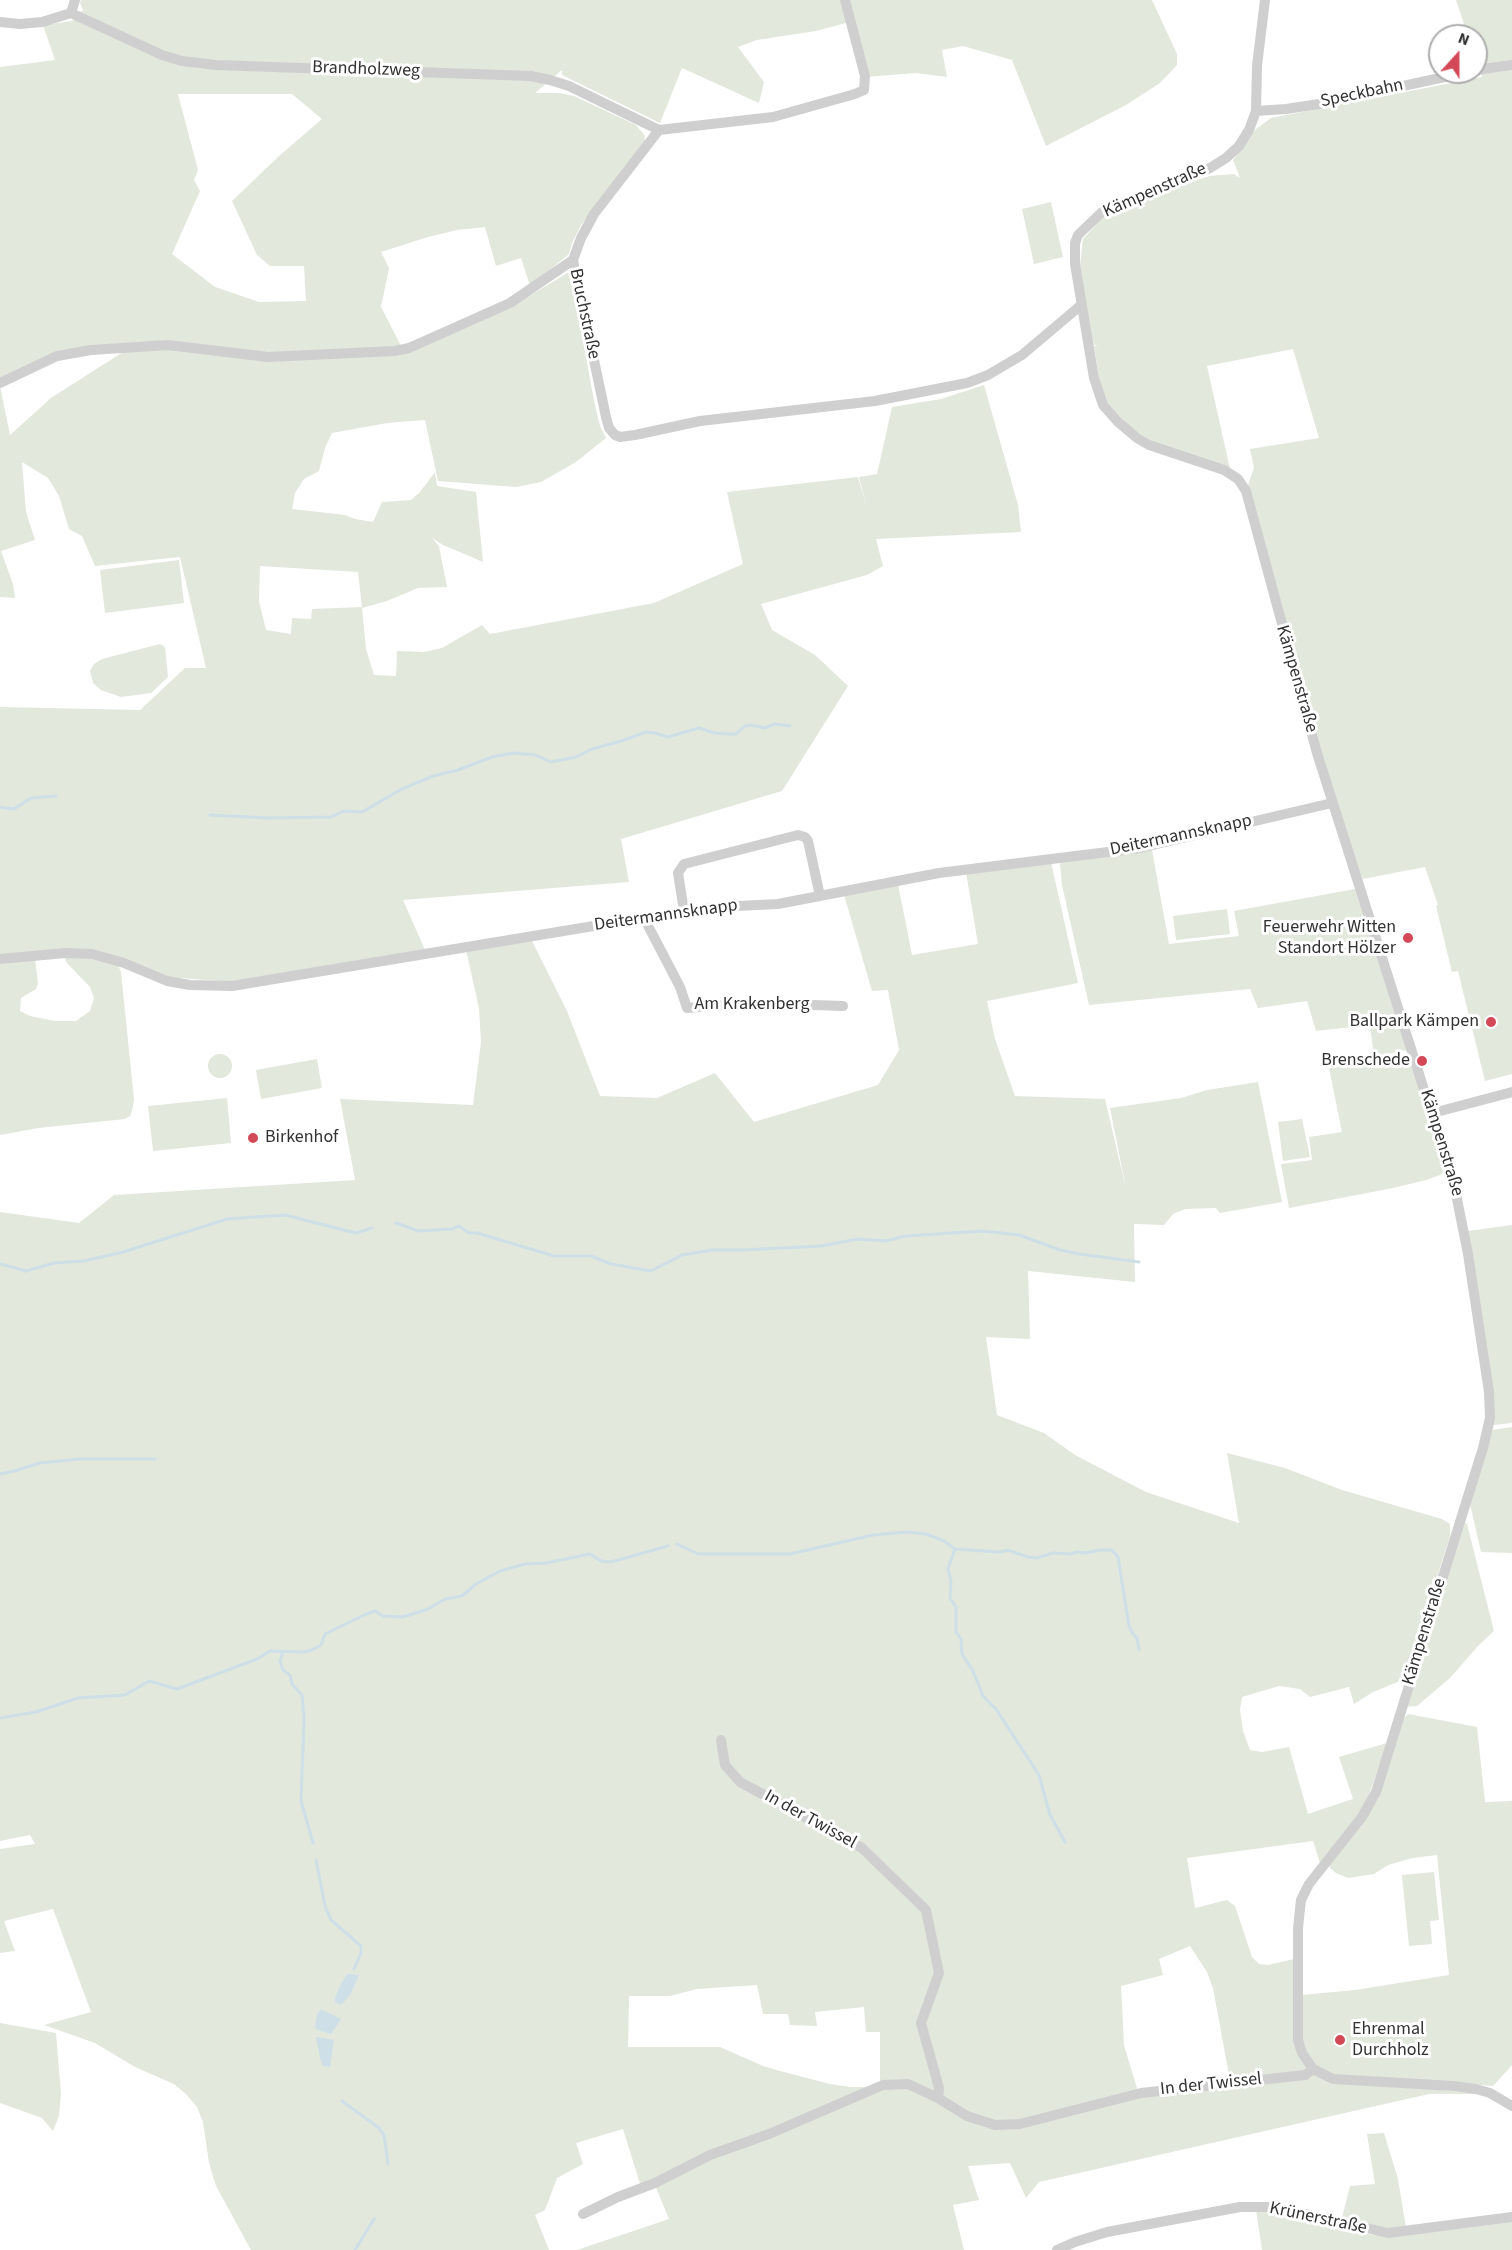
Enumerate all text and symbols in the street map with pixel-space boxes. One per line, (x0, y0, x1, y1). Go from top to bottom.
north arrow (1428, 24, 1488, 84)
text: N (1455, 27, 1473, 51)
street label: Brandholzweg (312, 57, 420, 83)
street label: Speckbahn (1319, 75, 1405, 113)
street label: Kämpenstraße (1100, 159, 1210, 223)
street label: Bruchstraße (564, 267, 604, 361)
street label: Kämpenstraße (1270, 623, 1322, 735)
street label: Deitermannsknapp (1108, 810, 1254, 862)
street label: Deitermannsknapp (593, 895, 739, 937)
place label: Feuerwehr Witten Standort Hölzer (1263, 917, 1396, 960)
marker: Feuerwehr Witten Standort Hölzer (1401, 931, 1415, 945)
street label: Am Krakenberg (695, 994, 809, 1016)
place label: Ballpark Kämpen (1349, 1011, 1479, 1033)
marker: Ballpark Kämpen (1484, 1015, 1498, 1029)
place label: Brenschede (1321, 1050, 1410, 1072)
marker: Brenschede (1415, 1054, 1429, 1068)
street label: Kämpenstraße (1414, 1087, 1468, 1199)
place label: Birkenhof (265, 1127, 338, 1149)
marker: Birkenhof (246, 1131, 260, 1145)
street label: Kämpenstraße (1398, 1576, 1452, 1688)
street label: In der Twissel (760, 1786, 860, 1854)
place label: Ehrenmal Durchholz (1352, 2019, 1429, 2062)
marker: Ehrenmal Durchholz (1333, 2033, 1347, 2047)
street label: In der Twissel (1159, 2069, 1263, 2101)
street label: Krünerstraße (1267, 2198, 1369, 2240)

